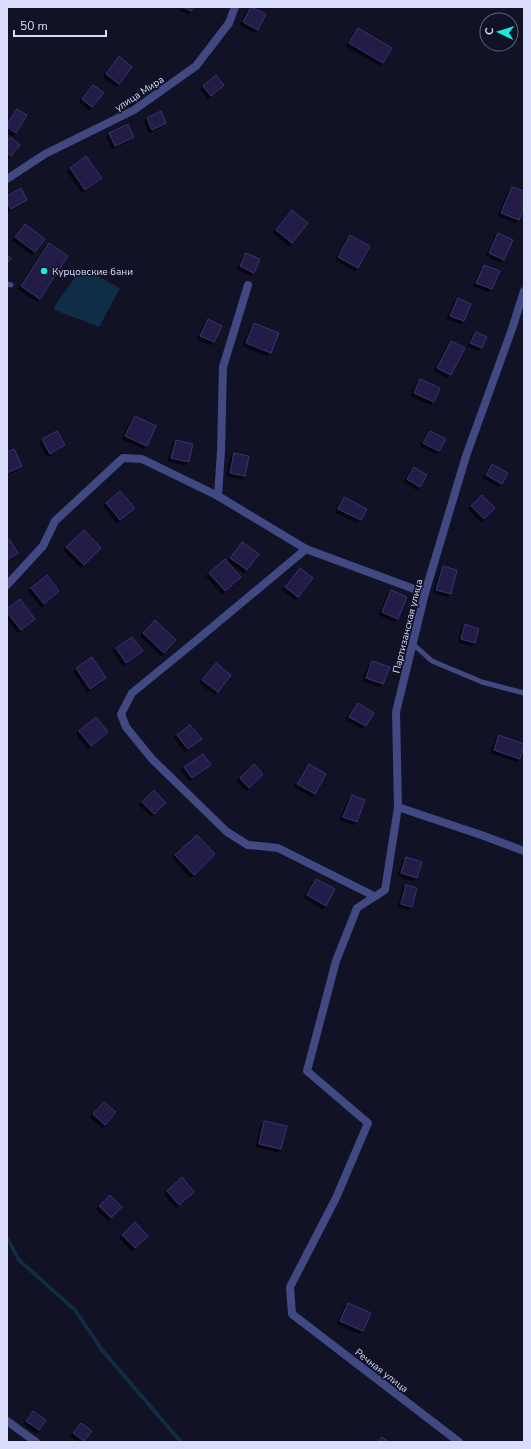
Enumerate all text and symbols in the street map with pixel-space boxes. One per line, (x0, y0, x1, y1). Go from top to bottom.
scale bar (14, 12, 106, 38)
north arrow (479, 12, 519, 52)
text: 50 m (20, 18, 48, 34)
text: С (482, 27, 497, 36)
street label: улица Мира (112, 73, 167, 115)
place label: Курцовские бани (52, 265, 133, 279)
marker: Курцовские бани (39, 266, 49, 276)
street label: Партизанская улица (389, 578, 426, 675)
street label: Речная улица (352, 1346, 411, 1396)

